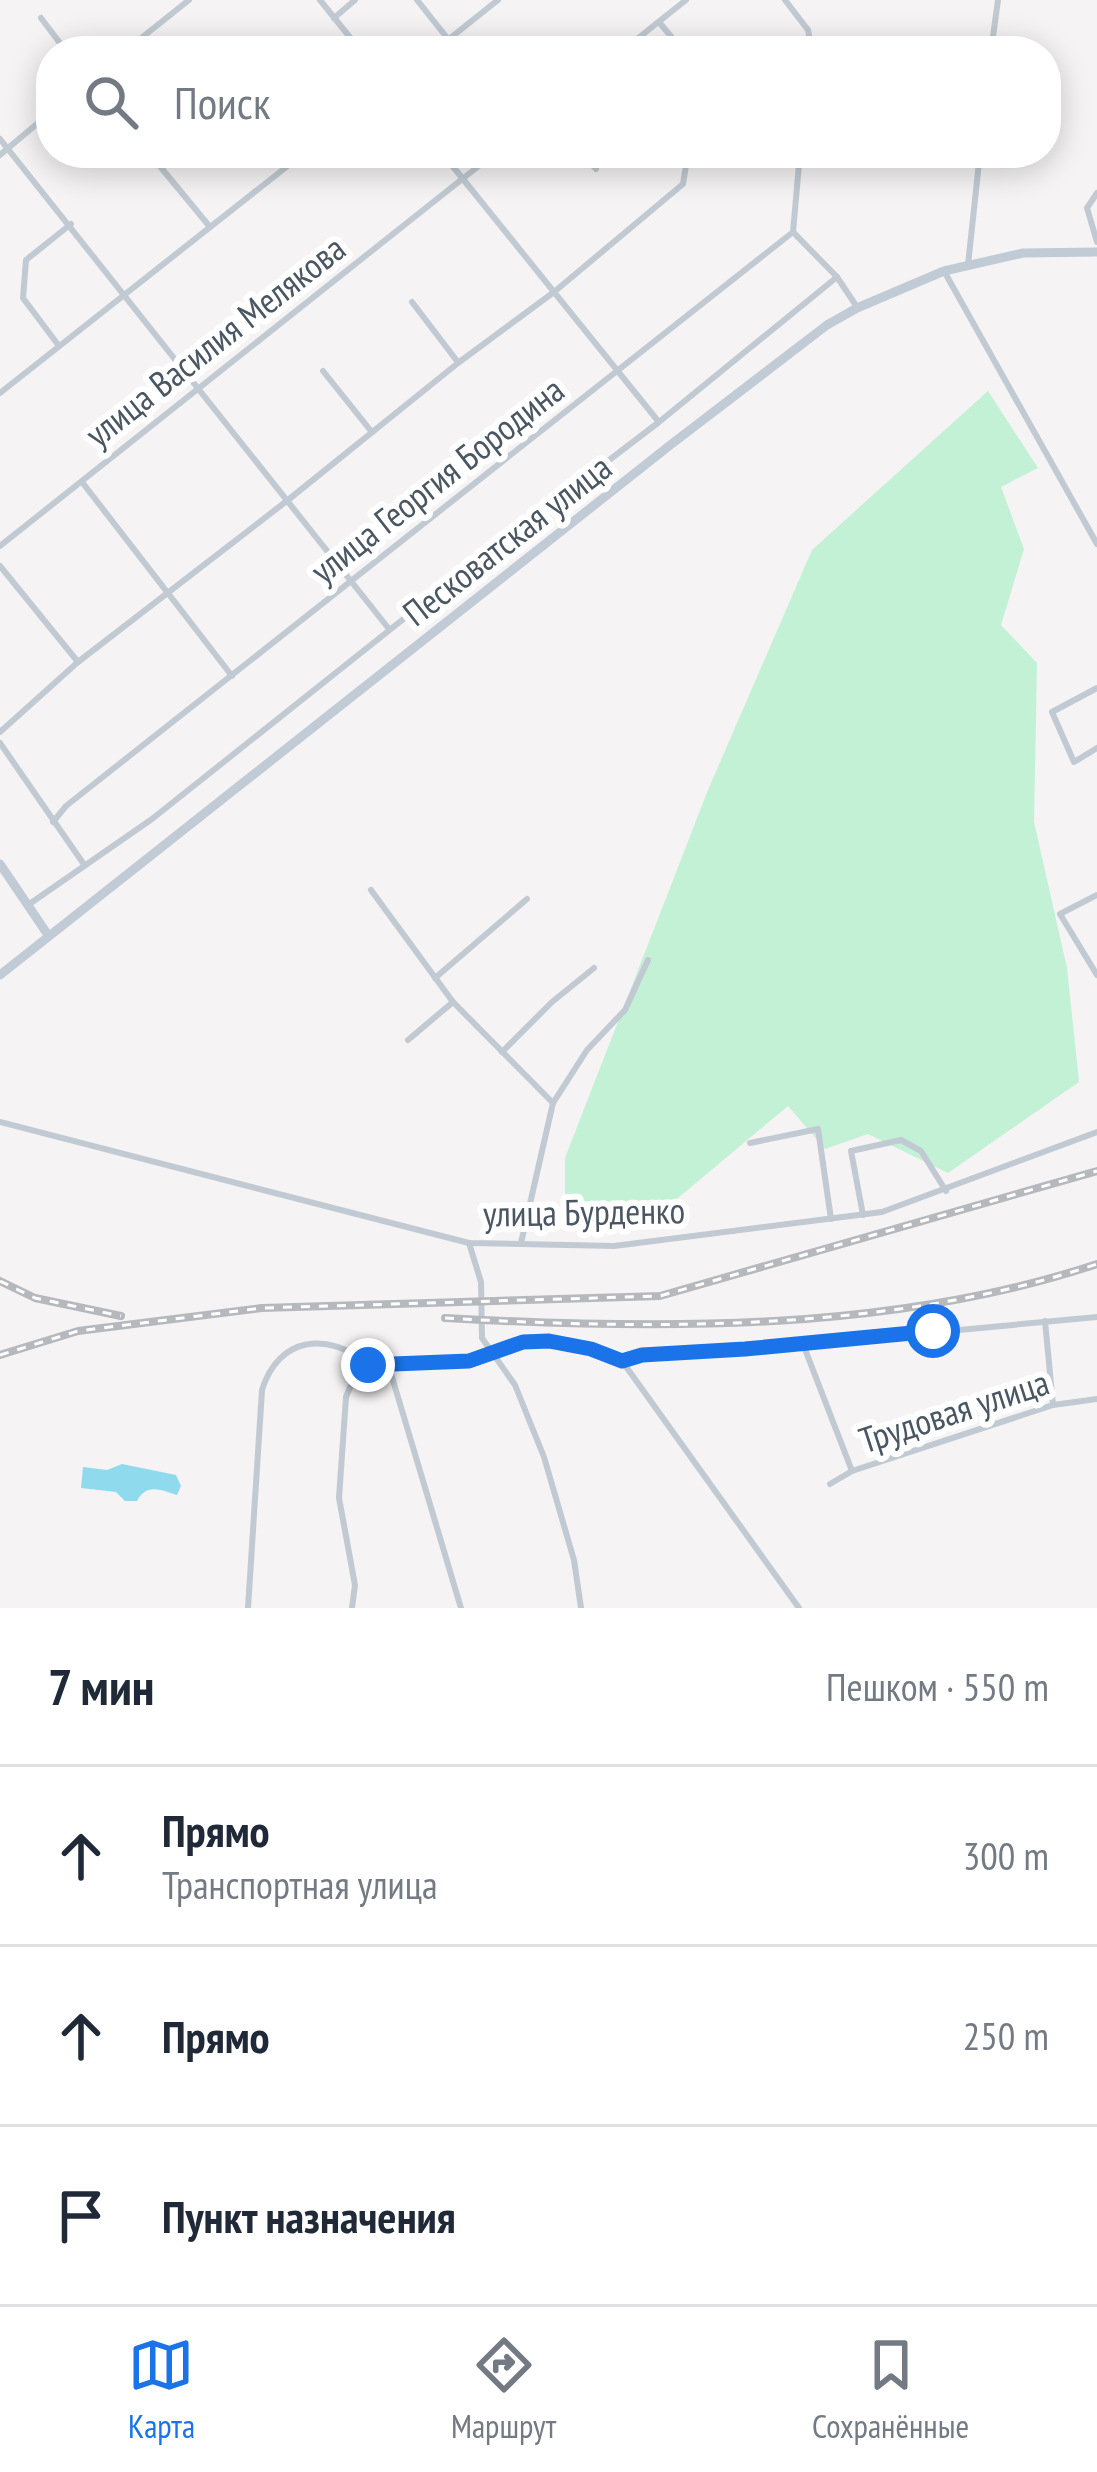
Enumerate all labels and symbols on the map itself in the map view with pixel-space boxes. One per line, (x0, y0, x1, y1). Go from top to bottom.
street label: улица Василия Мелякова (75, 224, 354, 457)
street label: улица Георгия Бородина (300, 366, 573, 593)
street label: Песковатская улица (393, 444, 620, 636)
street label: улица Бурденко (483, 1186, 685, 1237)
route start (906, 1304, 960, 1358)
route end (341, 1338, 395, 1392)
street label: Трудовая улица (853, 1358, 1055, 1463)

